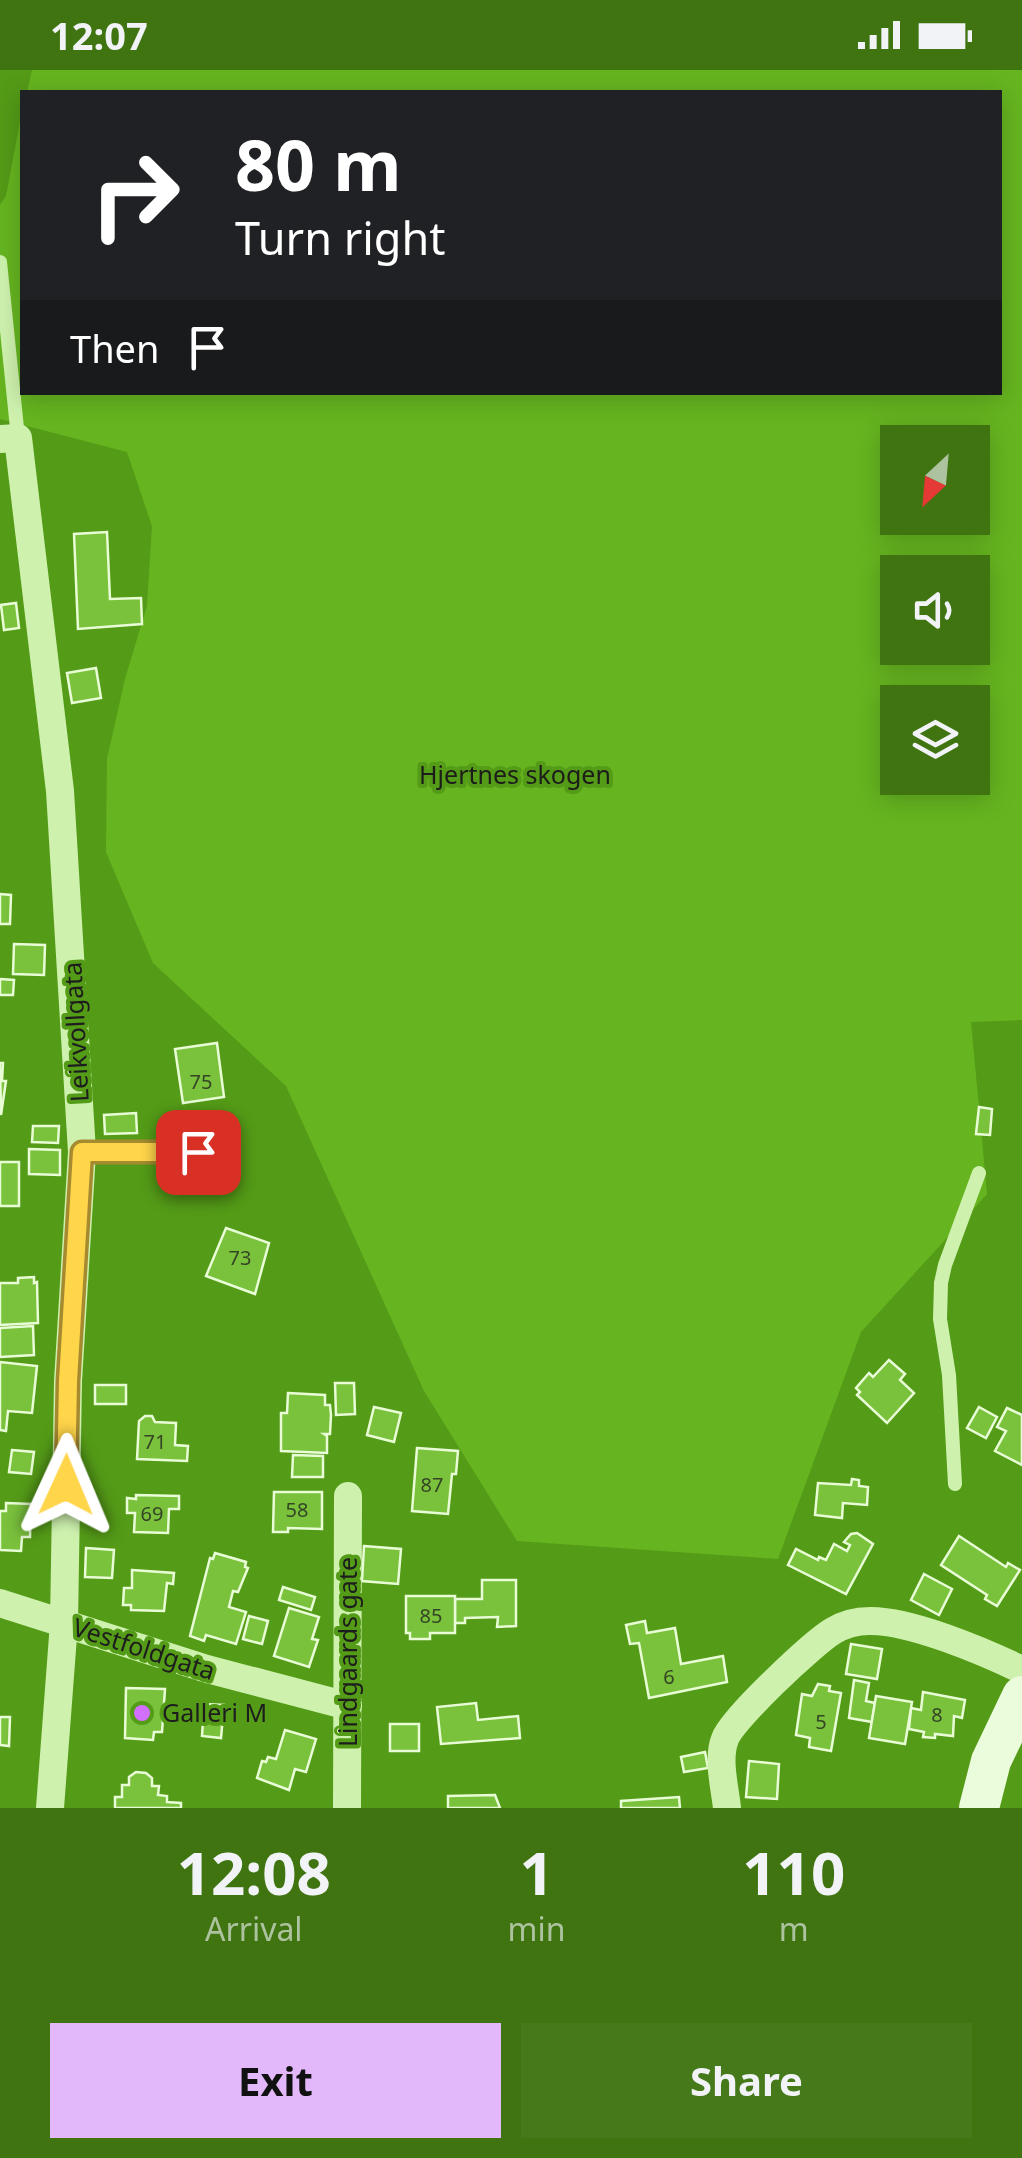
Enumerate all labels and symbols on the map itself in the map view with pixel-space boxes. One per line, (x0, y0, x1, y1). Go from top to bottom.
north arrow (880, 425, 990, 535)
park label: Hjertnes skogen (419, 757, 611, 791)
street label: Leikvollgata (54, 961, 96, 1103)
house number: 75 (190, 1068, 212, 1095)
pin (156, 1110, 241, 1195)
house number: 73 (229, 1244, 251, 1271)
house number: 71 (144, 1428, 166, 1455)
position arrow (14, 1433, 118, 1537)
house number: 87 (421, 1471, 443, 1498)
house number: 58 (286, 1496, 308, 1523)
house number: 69 (141, 1500, 163, 1527)
street label: Lindgaards gate (330, 1557, 364, 1747)
house number: 85 (420, 1602, 442, 1629)
street label: Vestfoldgata (69, 1609, 220, 1687)
house number: 6 (663, 1663, 675, 1690)
place label: Galleri M (162, 1695, 267, 1729)
house number: 8 (931, 1701, 943, 1728)
marker: Galleri M (131, 1702, 153, 1724)
house number: 5 (815, 1708, 827, 1735)

